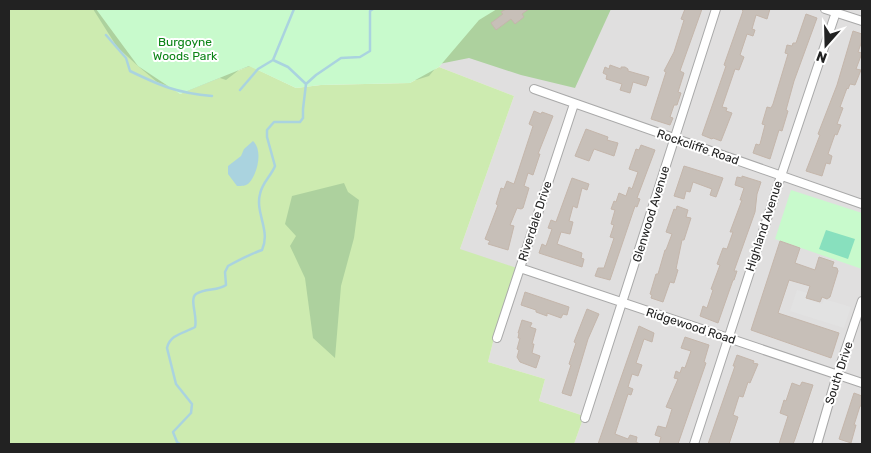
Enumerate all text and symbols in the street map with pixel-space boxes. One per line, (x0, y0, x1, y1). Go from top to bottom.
north arrow (801, 20, 851, 70)
park label: Burgoyne Woods Park (153, 35, 218, 63)
text: N (814, 47, 829, 66)
street label: Rockcliffe Road (655, 126, 741, 168)
street label: Glenwood Avenue (630, 164, 672, 264)
street label: Riverdale Drive (515, 179, 555, 263)
street label: Highland Avenue (743, 179, 785, 273)
street label: Ridgewood Road (644, 305, 738, 347)
street label: South Drive (822, 339, 856, 406)

